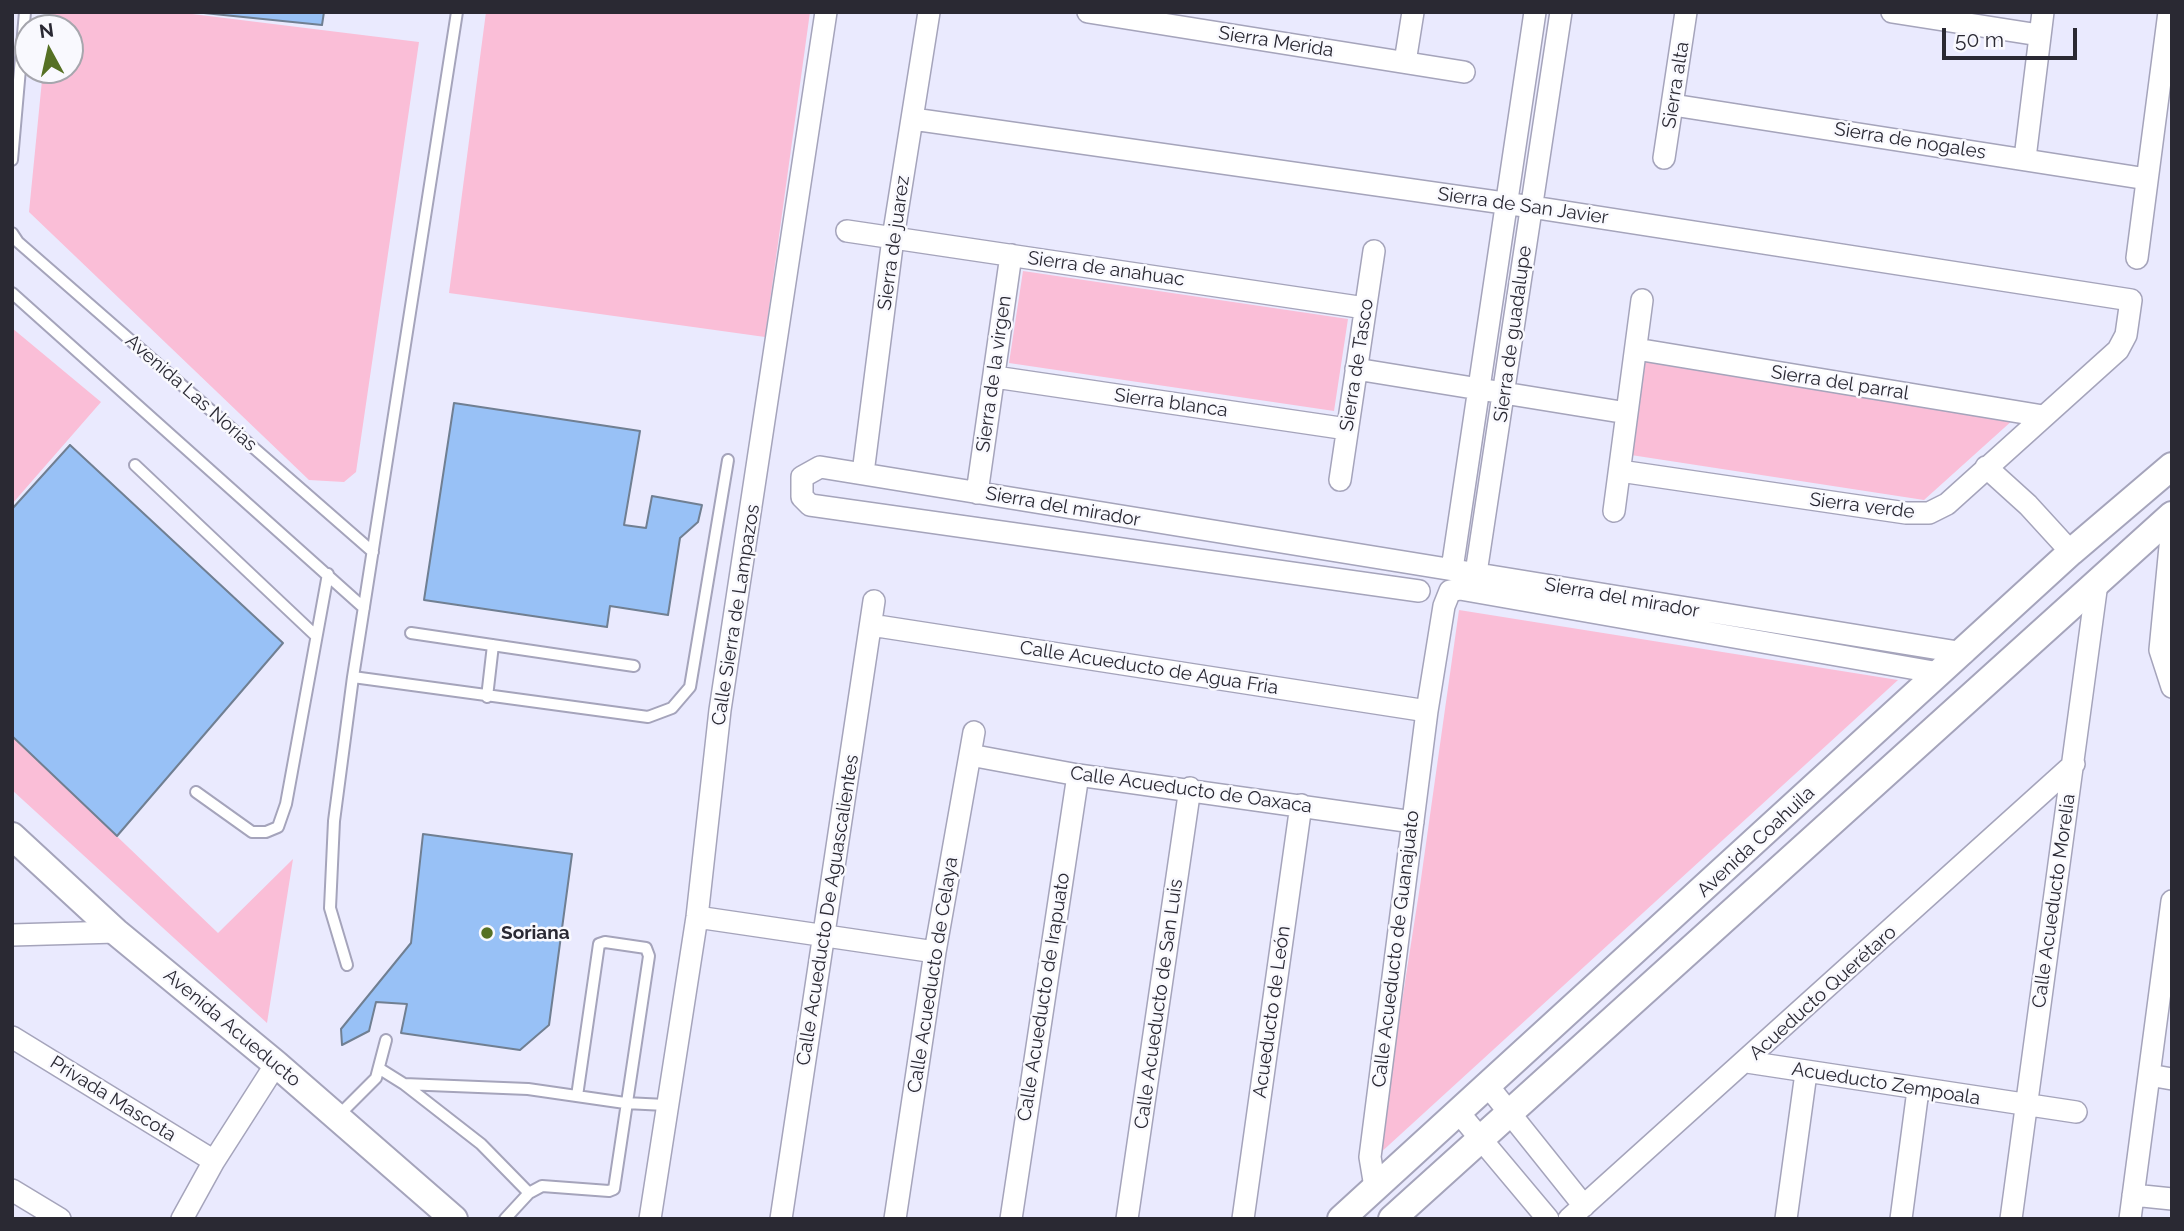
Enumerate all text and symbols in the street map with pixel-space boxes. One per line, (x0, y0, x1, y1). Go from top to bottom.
north arrow (14, 14, 84, 84)
scale bar (1946, 14, 2081, 58)
text: N (38, 18, 55, 42)
street label: Sierra Merida (1217, 22, 1335, 62)
text: 50 m (1955, 27, 2004, 52)
street label: Sierra alta (1658, 40, 1694, 130)
street label: Sierra de nogales (1833, 118, 1987, 164)
street label: Sierra de juarez (873, 174, 915, 312)
street label: Sierra de San Javier (1436, 183, 1610, 229)
street label: Sierra de guadalupe (1489, 244, 1537, 424)
street label: Sierra de anahuac (1026, 247, 1186, 291)
street label: Sierra de la virgen (972, 294, 1016, 454)
street label: Sierra de Tasco (1335, 297, 1379, 433)
street label: Avenida Las Norias (121, 330, 261, 456)
street label: Sierra del parral (1769, 361, 1911, 405)
street label: Sierra blanca (1113, 384, 1229, 422)
street label: Sierra del mirador (984, 482, 1142, 532)
street label: Sierra verde (1808, 488, 1916, 524)
street label: Calle Sierra de Lampazos (707, 503, 765, 727)
street label: Sierra del mirador (1543, 573, 1701, 623)
street label: Calle Acueducto de Agua Fria (1018, 636, 1280, 700)
street label: Calle Acueducto De Aguascalientes (792, 753, 864, 1067)
street label: Calle Acueducto de Oaxaca (1069, 762, 1313, 818)
street label: Avenida Coahuila (1693, 782, 1819, 902)
street label: Calle Acueducto Morelia (2028, 792, 2080, 1010)
street label: Calle Acueducto de Guanajuato (1368, 809, 1424, 1089)
street label: Calle Acueducto de Celaya (903, 855, 963, 1095)
street label: Calle Acueducto de Irapuato (1013, 871, 1075, 1123)
street label: Calle Acueducto de San Luis (1130, 877, 1188, 1131)
street label: Acueducto Querétaro (1745, 921, 1901, 1065)
place label: Soriana (501, 922, 570, 944)
street label: Acueducto de León (1249, 924, 1295, 1100)
marker: Soriana (479, 925, 495, 941)
street label: Avenida Acueducto (159, 964, 305, 1092)
street label: Privada Mascota (46, 1051, 180, 1147)
street label: Acueducto Zempoala (1790, 1058, 1982, 1110)

